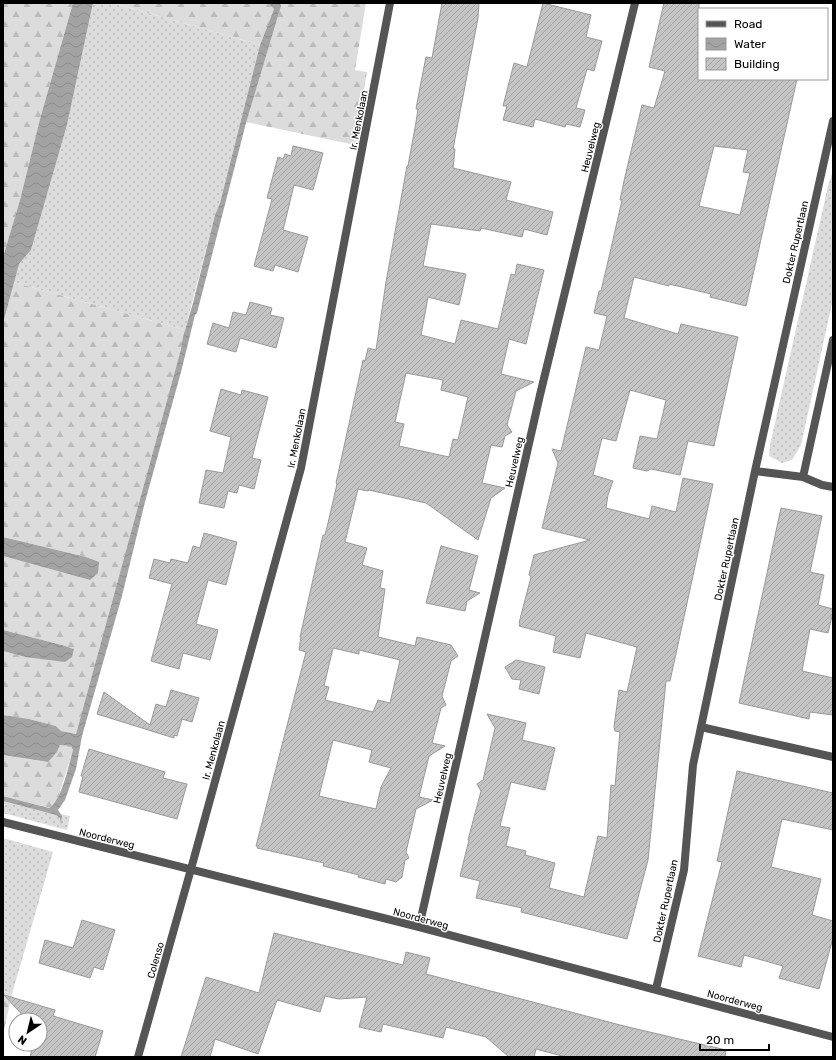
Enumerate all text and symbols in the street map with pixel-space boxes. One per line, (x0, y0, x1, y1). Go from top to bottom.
legend (698, 8, 828, 80)
text: Road (734, 17, 762, 31)
text: Water (734, 37, 766, 51)
text: Building (734, 57, 780, 71)
street label: Ir. Menkolaan (347, 89, 371, 151)
street label: Heuvelweg (579, 121, 603, 174)
street label: Dokter Rupertlaan (781, 200, 811, 285)
street label: Ir. Menkolaan (285, 407, 309, 469)
street label: Heuvelweg (503, 436, 527, 489)
street label: Dokter Rupertlaan (712, 517, 742, 602)
street label: Ir. Menkolaan (200, 719, 228, 781)
street label: Heuvelweg (431, 752, 455, 805)
street label: Noorderweg (78, 826, 136, 852)
street label: Dokter Rupertlaan (651, 859, 681, 944)
street label: Noorderweg (392, 906, 450, 932)
street label: Colenso (145, 940, 167, 980)
street label: Noorderweg (706, 988, 764, 1014)
north arrow (8, 1012, 48, 1052)
scale bar (700, 1026, 769, 1052)
text: N (16, 1032, 30, 1047)
text: 20 m (706, 1033, 734, 1047)

